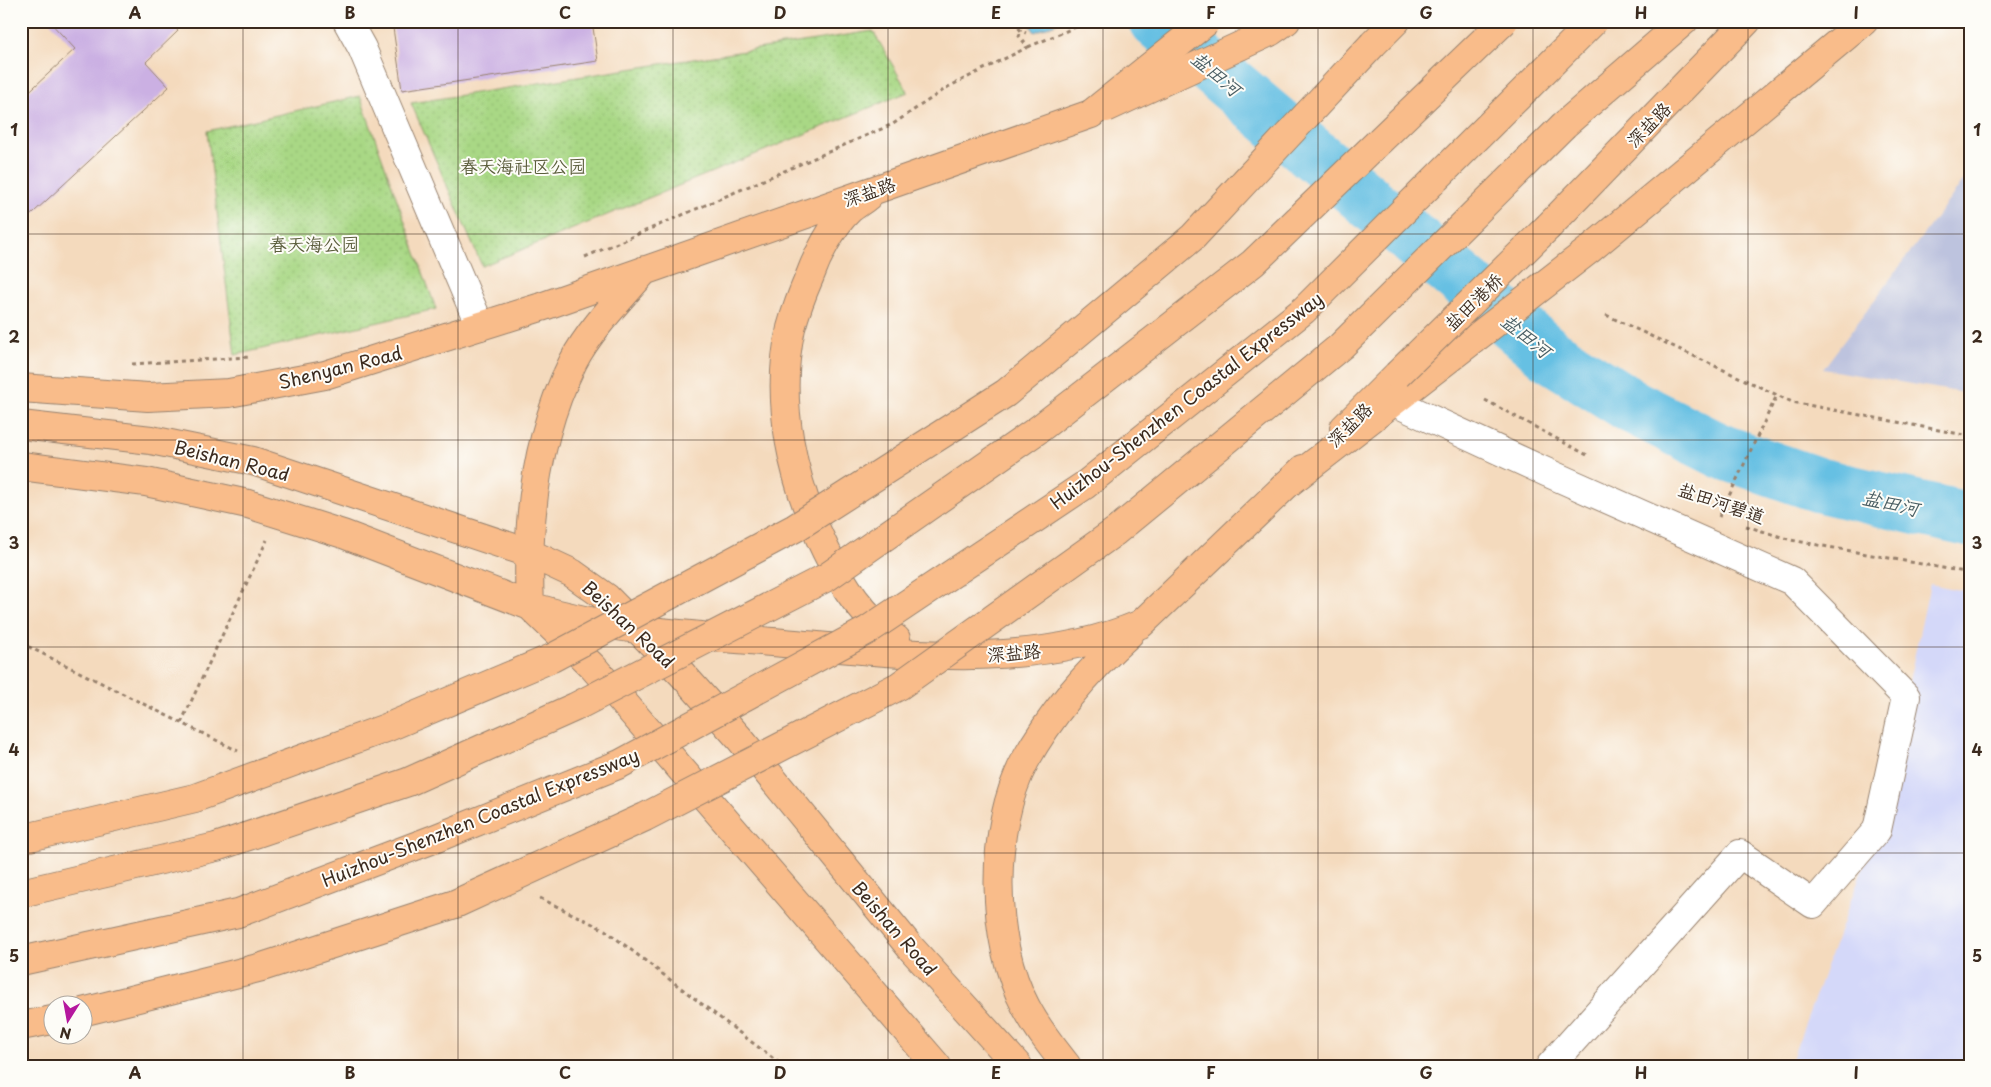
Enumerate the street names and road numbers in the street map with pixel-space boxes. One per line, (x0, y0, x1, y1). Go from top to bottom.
street label: 深盐路 (1620, 95, 1676, 153)
street label: 深盐路 (839, 169, 899, 213)
street label: 盐田港桥 (1438, 266, 1508, 336)
street label: Huizhou-Shenzhen Coastal Expressway (1044, 285, 1328, 515)
street label: Shenyan Road (275, 339, 405, 395)
street label: 深盐路 (1320, 395, 1378, 453)
street label: Beishan Road (172, 433, 292, 487)
street label: 盐田河碧道 (1675, 475, 1769, 529)
street label: Beishan Road (577, 574, 681, 674)
street label: 深盐路 (986, 636, 1042, 668)
street label: Huizhou-Shenzhen Coastal Expressway (317, 741, 643, 893)
street label: Beishan Road (846, 875, 944, 981)

